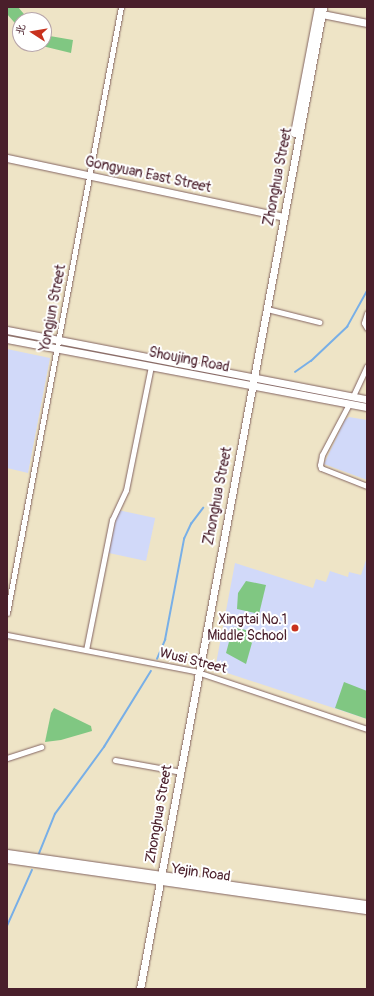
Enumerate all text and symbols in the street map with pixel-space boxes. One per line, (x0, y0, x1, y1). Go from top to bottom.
north arrow (12, 12, 52, 52)
text: 北 (13, 23, 28, 36)
street label: Zhonghua Street (260, 126, 296, 228)
street label: Gongyuan East Street (83, 153, 213, 197)
street label: Yongjun Street (36, 263, 70, 353)
street label: Shoujing Road (147, 344, 231, 376)
street label: Zhonghua Street (200, 445, 236, 547)
place label: Xingtai No.1 Middle School (207, 612, 287, 644)
marker: Xingtai No.1 Middle School (290, 623, 300, 633)
street label: Wusi Street (158, 645, 228, 677)
street label: Zhonghua Street (142, 763, 176, 865)
street label: Yejin Road (171, 861, 231, 885)

